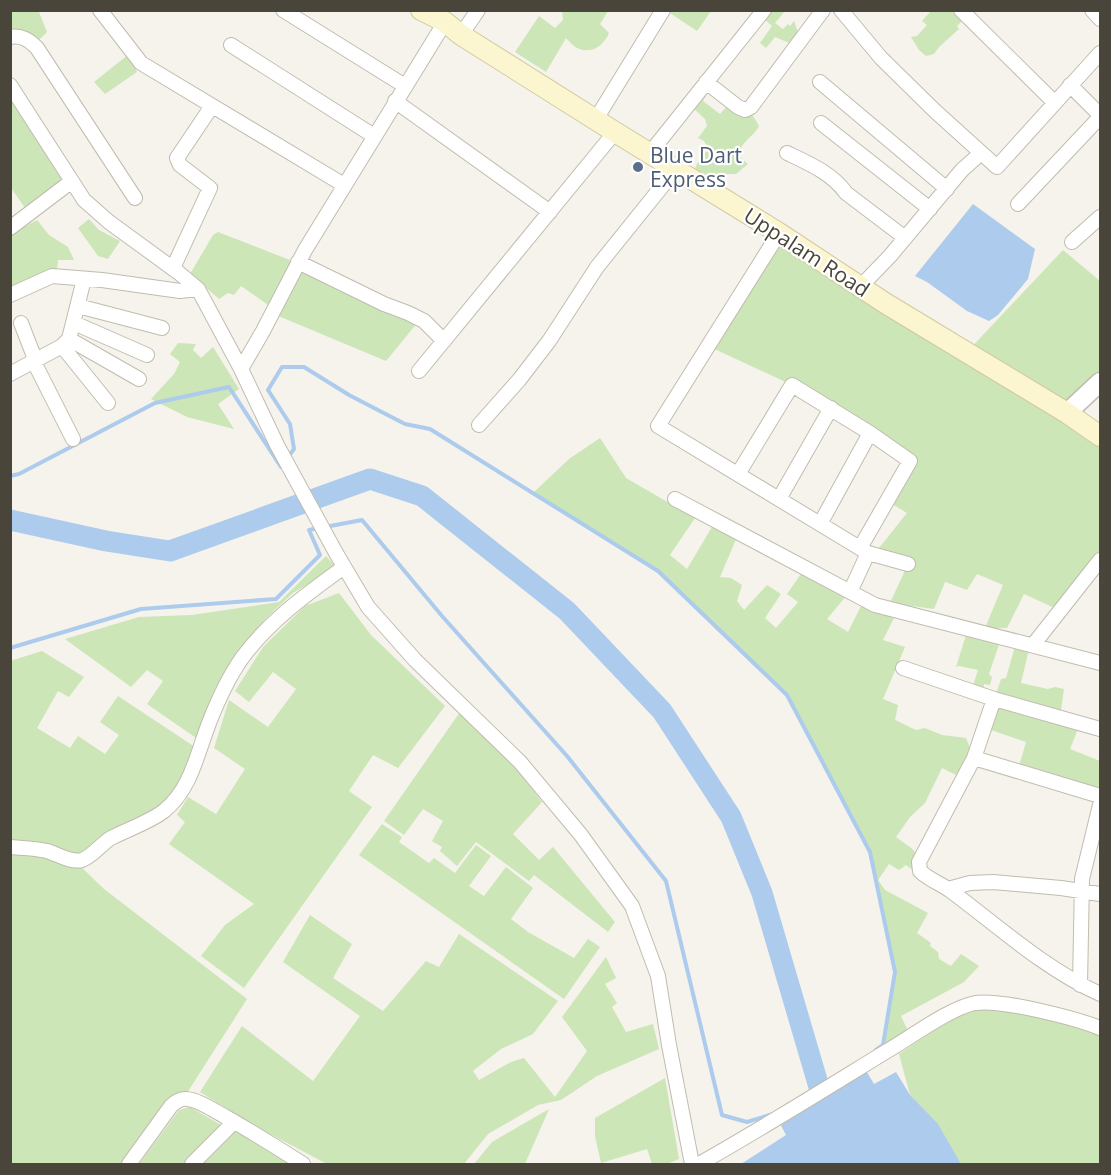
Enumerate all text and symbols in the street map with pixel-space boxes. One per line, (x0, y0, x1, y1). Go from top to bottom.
place label: Blue Dart Express (650, 141, 742, 193)
marker: Blue Dart Express (631, 160, 645, 174)
street label: Uppalam Road (739, 201, 875, 303)

